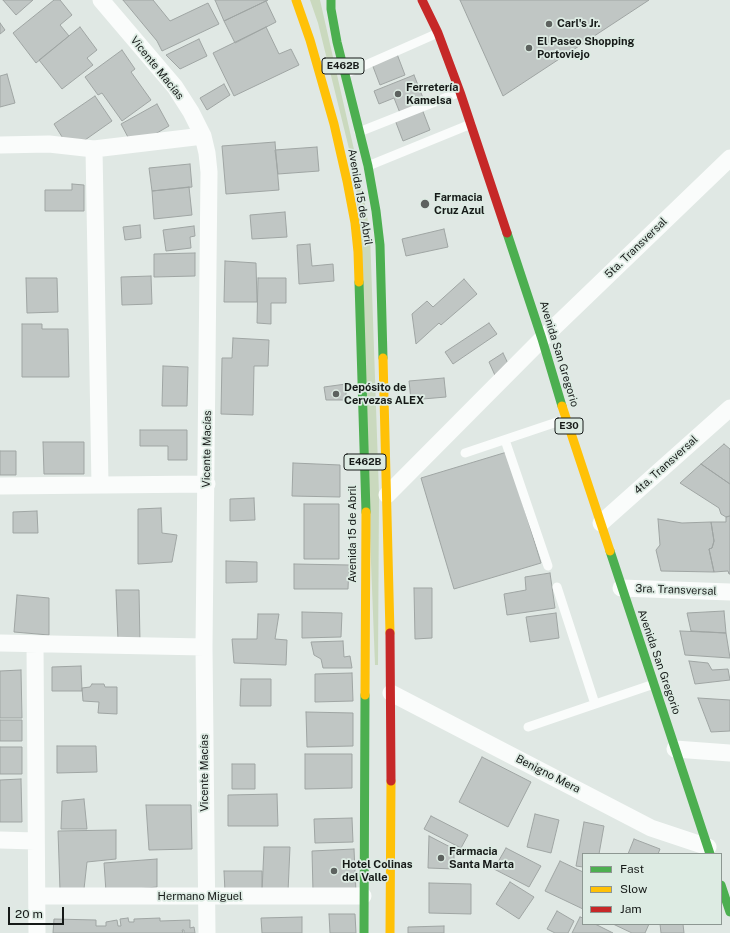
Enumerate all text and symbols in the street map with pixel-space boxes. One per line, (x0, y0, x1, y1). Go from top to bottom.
place label: Carl's Jr. (557, 17, 601, 31)
marker: Carl's Jr. (544, 19, 554, 29)
street label: Vicente Macías (128, 34, 186, 102)
place label: El Paseo Shopping Portoviejo (537, 35, 634, 61)
marker: El Paseo Shopping Portoviejo (524, 43, 534, 53)
road number: E462B (322, 58, 364, 74)
place label: Ferretería Kamelsa (406, 81, 458, 107)
marker: Ferretería Kamelsa (393, 89, 403, 99)
street label: Avenida 15 de Abril (345, 148, 375, 246)
place label: Farmacia Cruz Azul (434, 191, 485, 217)
marker: Farmacia Cruz Azul (419, 198, 431, 210)
street label: 5ta. Transversal (602, 215, 670, 281)
street label: Avenida San Gregorio (537, 299, 581, 409)
place label: Depósito de Cervezas ALEX (344, 381, 424, 407)
marker: Depósito de Cervezas ALEX (331, 389, 341, 399)
street label: Vicente Macías (200, 410, 214, 488)
road number: E30 (555, 418, 583, 434)
street label: 4ta. Transversal (631, 433, 701, 497)
road number: E462B (344, 454, 386, 470)
street label: Avenida 15 de Abril (346, 485, 360, 583)
street label: 3ra. Transversal (635, 582, 717, 598)
street label: Avenida San Gregorio (635, 608, 683, 716)
street label: Vicente Macías (198, 734, 212, 812)
street label: Benigno Mera (513, 752, 583, 796)
place label: Farmacia Santa Marta (449, 845, 514, 871)
marker: Farmacia Santa Marta (436, 853, 446, 863)
legend (582, 853, 722, 925)
place label: Hotel Colinas del Valle (342, 858, 413, 884)
text: Fast (620, 862, 644, 876)
marker: Hotel Colinas del Valle (329, 866, 339, 876)
text: Slow (620, 882, 647, 896)
street label: Hermano Miguel (158, 890, 242, 904)
scale bar (10, 899, 66, 925)
text: Jam (620, 902, 642, 916)
text: 20 m (15, 907, 43, 921)

